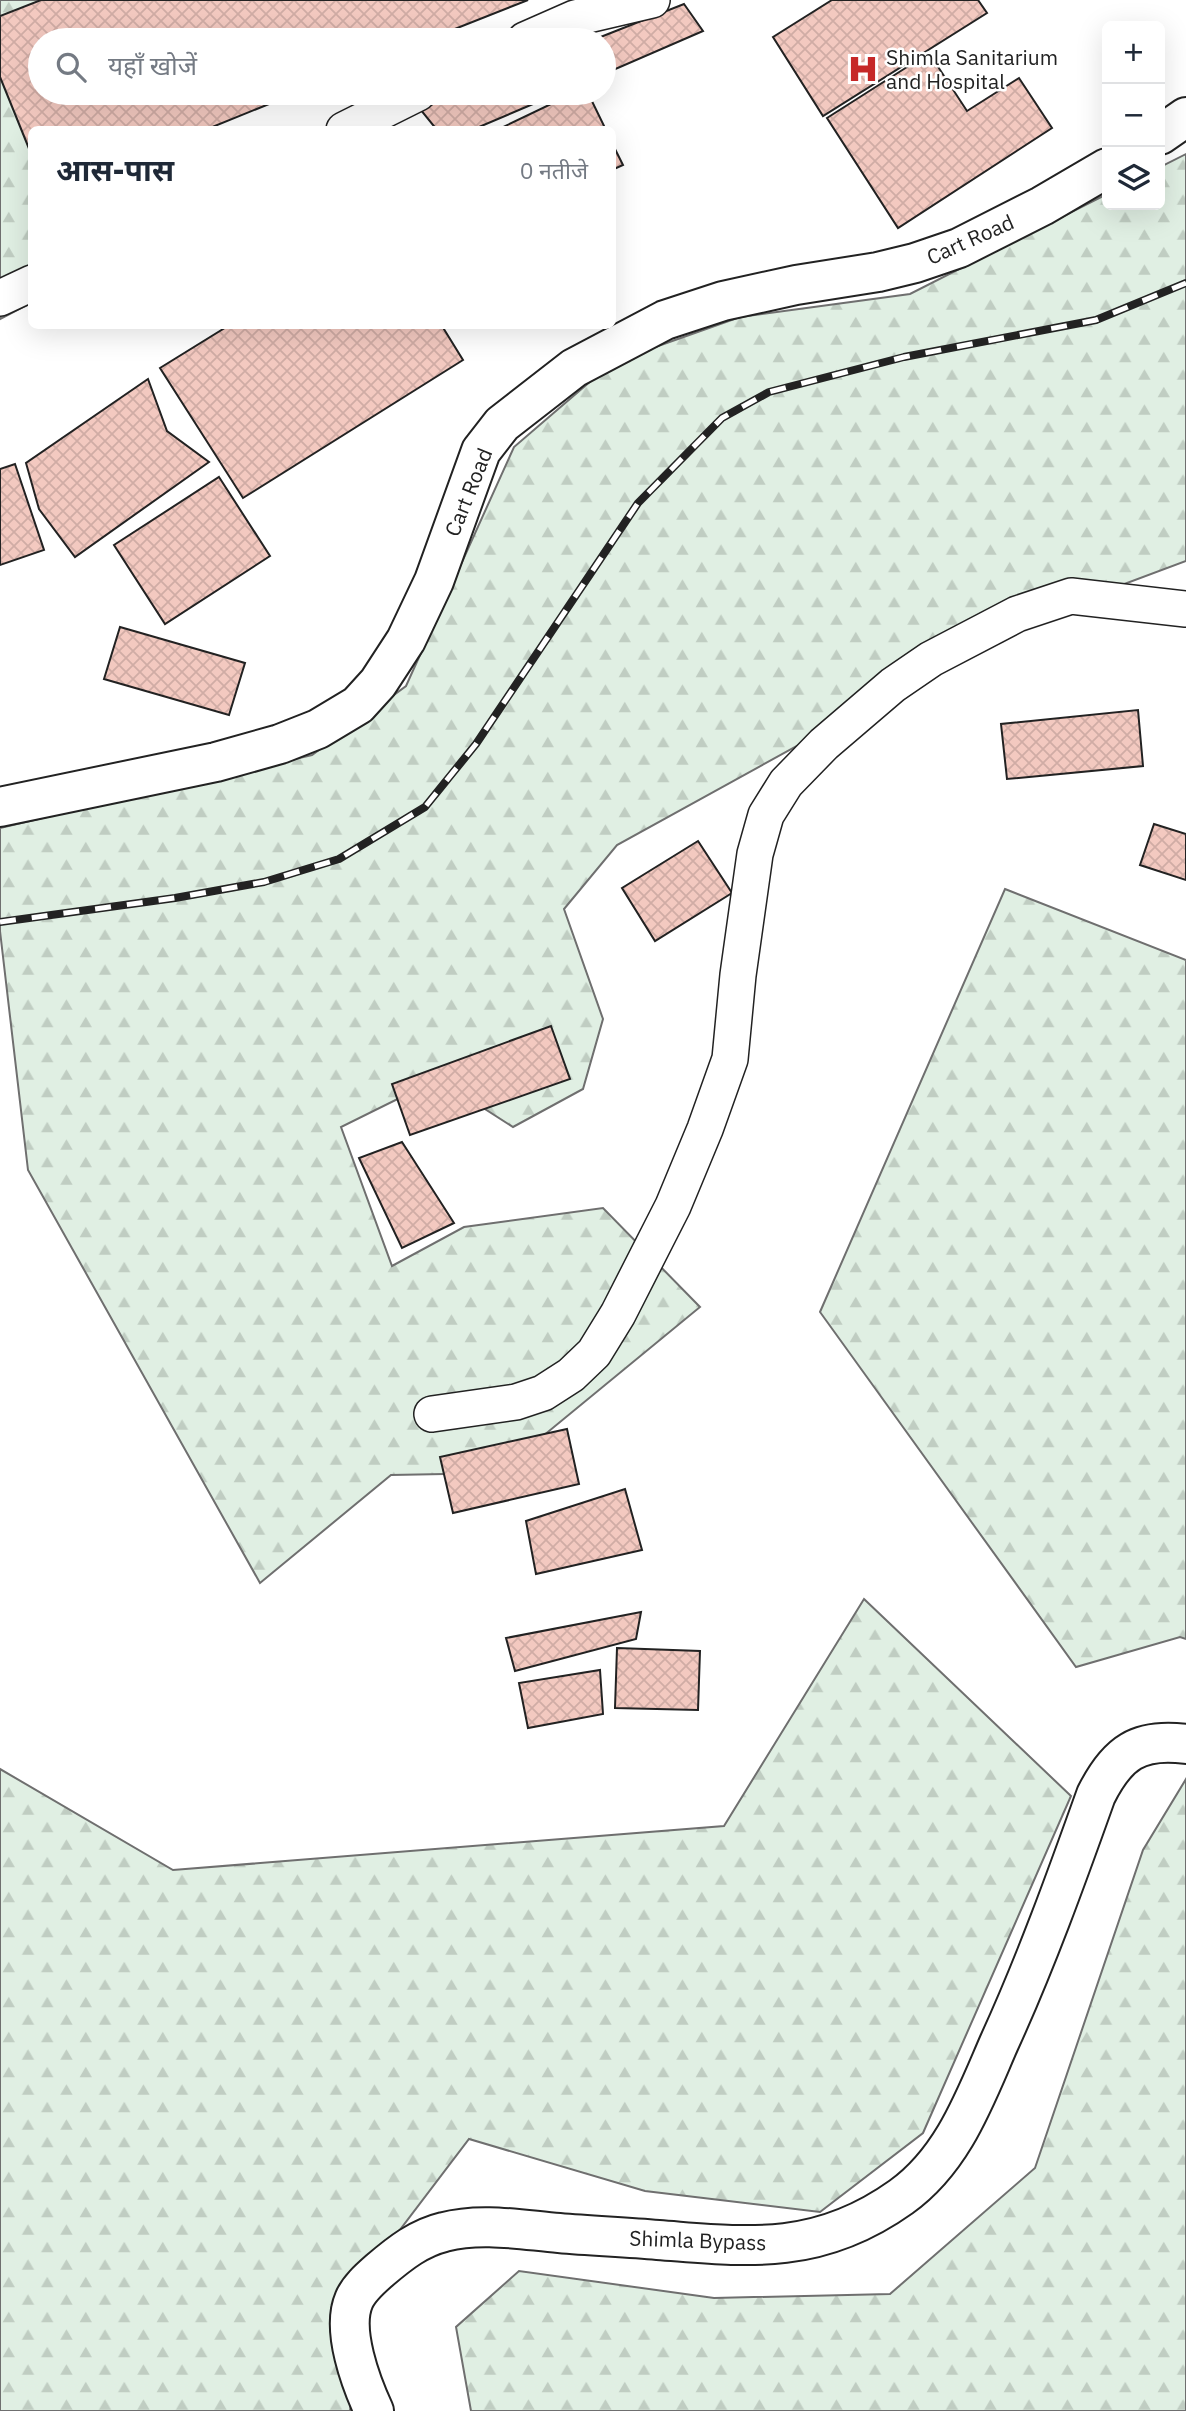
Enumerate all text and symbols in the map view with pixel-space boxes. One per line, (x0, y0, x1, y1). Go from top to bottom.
map controls (1102, 21, 1165, 210)
button: + (1102, 21, 1165, 84)
search box (28, 28, 616, 105)
place label: Shimla Sanitarium and Hospital (886, 43, 1058, 95)
icon: search (52, 48, 90, 86)
text: यहाँ खोजें (108, 48, 197, 82)
hospital icon: Shimla Sanitarium and Hospital (846, 52, 880, 86)
button: − (1102, 84, 1165, 147)
button: layers (1102, 147, 1165, 210)
text: आस-पास (56, 150, 174, 189)
text: 0 नतीजे (520, 155, 588, 185)
street label: Cart Road (922, 207, 1018, 271)
street label: Cart Road (438, 444, 498, 540)
street label: Shimla Bypass (629, 2224, 767, 2256)

